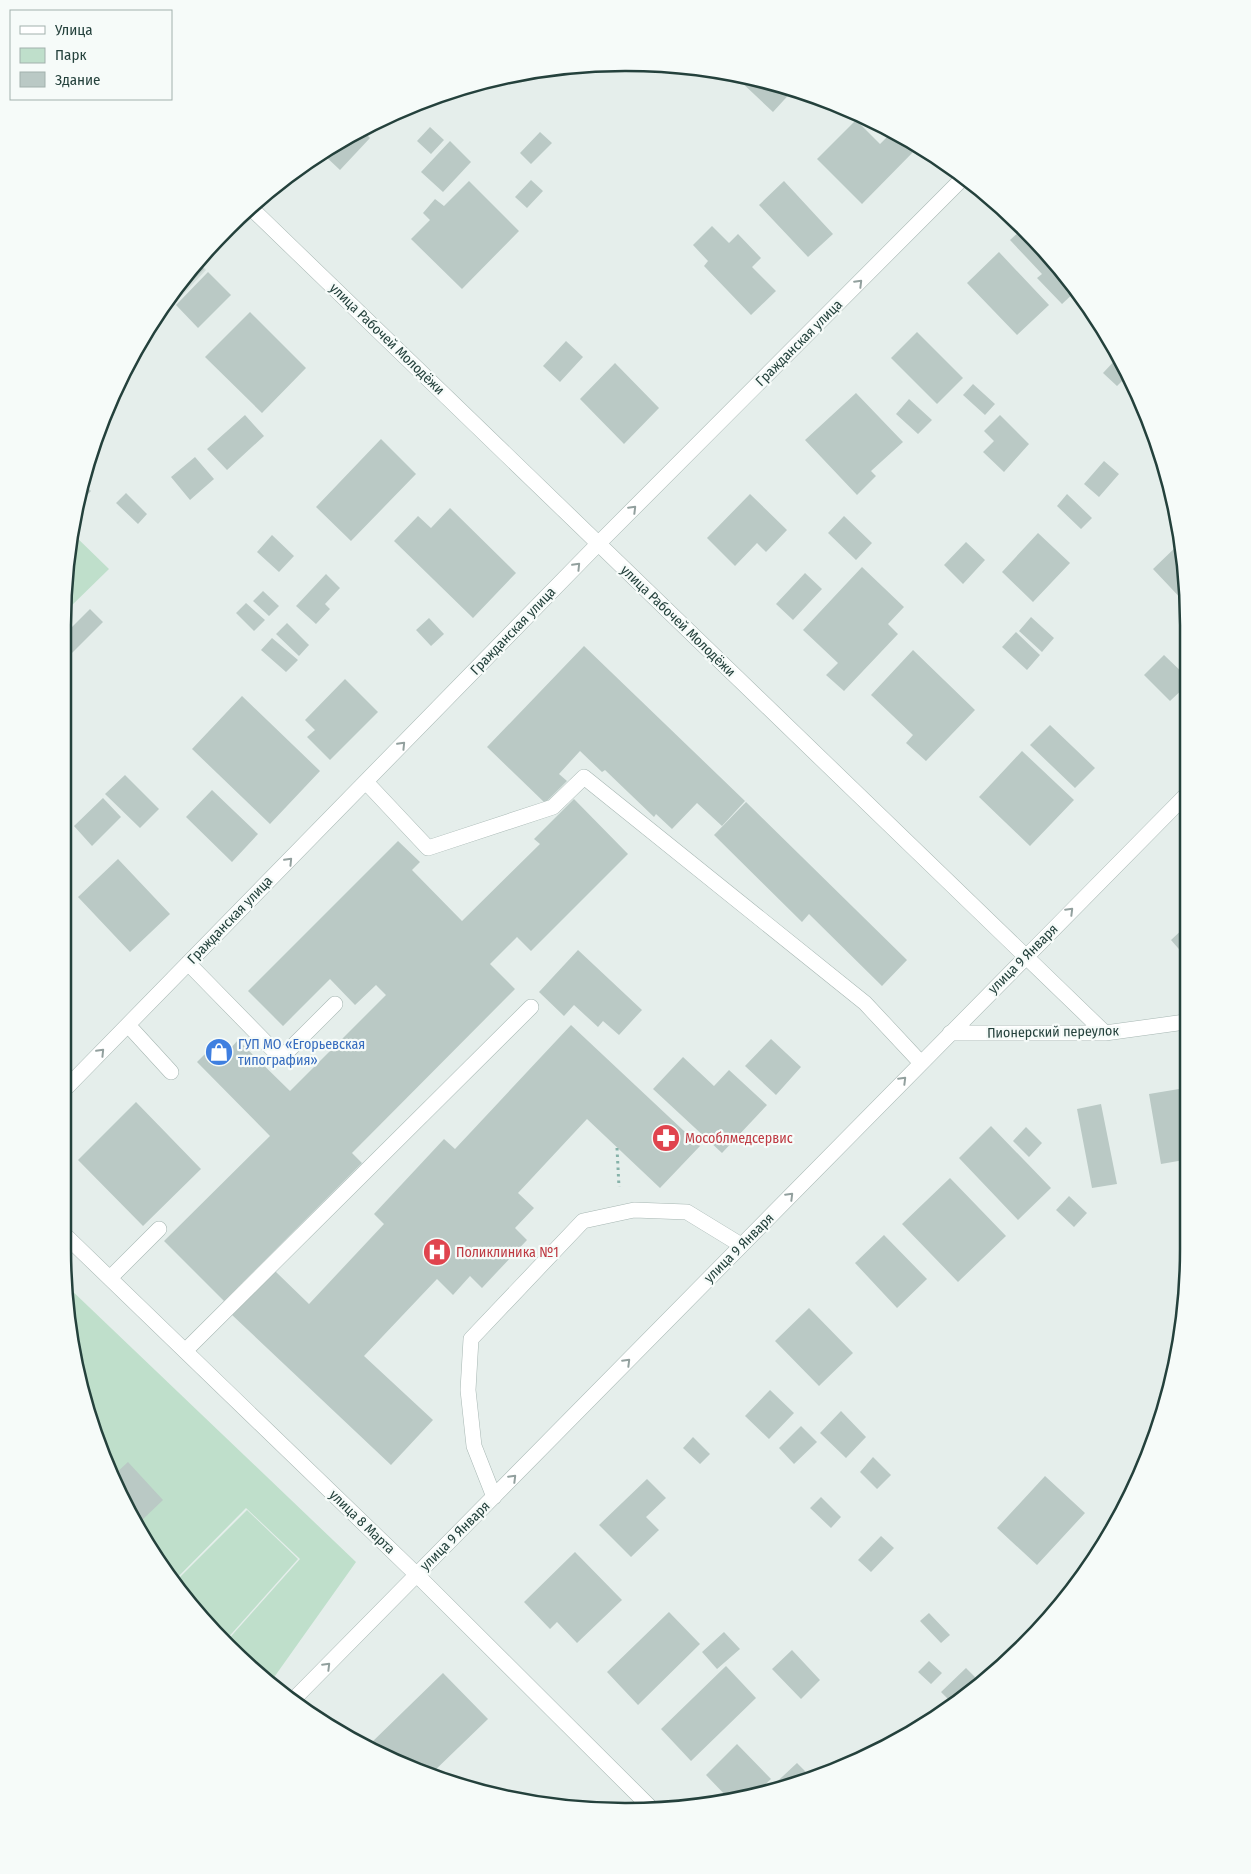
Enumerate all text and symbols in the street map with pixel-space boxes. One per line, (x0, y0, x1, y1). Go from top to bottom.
legend (10, 10, 172, 100)
text: Улица (54, 21, 93, 39)
text: Парк (55, 46, 86, 64)
text: Здание (55, 71, 101, 89)
street label: улица Рабочей Молодёжи (326, 280, 448, 398)
one-way arrow (853, 280, 862, 289)
street label: Гражданская улица (752, 296, 846, 390)
one-way arrow (627, 506, 636, 515)
street label: улица Рабочей Молодёжи (617, 562, 739, 680)
one-way arrow (571, 563, 580, 572)
street label: Гражданская улица (467, 583, 559, 678)
one-way arrow (396, 741, 405, 750)
one-way arrow (283, 858, 292, 867)
street label: Гражданская улица (184, 872, 276, 967)
one-way arrow (1065, 908, 1074, 917)
street label: улица 9 Января (985, 921, 1061, 997)
street label: Пионерский переулок (987, 1022, 1120, 1042)
place label: ГУП МО «Егорьевская типография» (238, 1036, 365, 1069)
shop icon: ГУП МО «Егорьевская типография» (204, 1037, 234, 1067)
one-way arrow (96, 1049, 105, 1058)
one-way arrow (898, 1077, 907, 1086)
pharmacy icon: Мособлмедсервис (651, 1123, 681, 1153)
place label: Мособлмедсервис (685, 1130, 793, 1147)
one-way arrow (784, 1193, 793, 1202)
street label: улица 9 Января (701, 1210, 777, 1286)
hospital icon: Поликлиника №1 (422, 1237, 452, 1267)
place label: Поликлиника №1 (456, 1244, 559, 1261)
one-way arrow (621, 1359, 630, 1368)
one-way arrow (507, 1474, 516, 1483)
street label: улица 8 Марта (326, 1486, 398, 1558)
street label: улица 9 Января (417, 1498, 493, 1574)
one-way arrow (321, 1663, 330, 1672)

